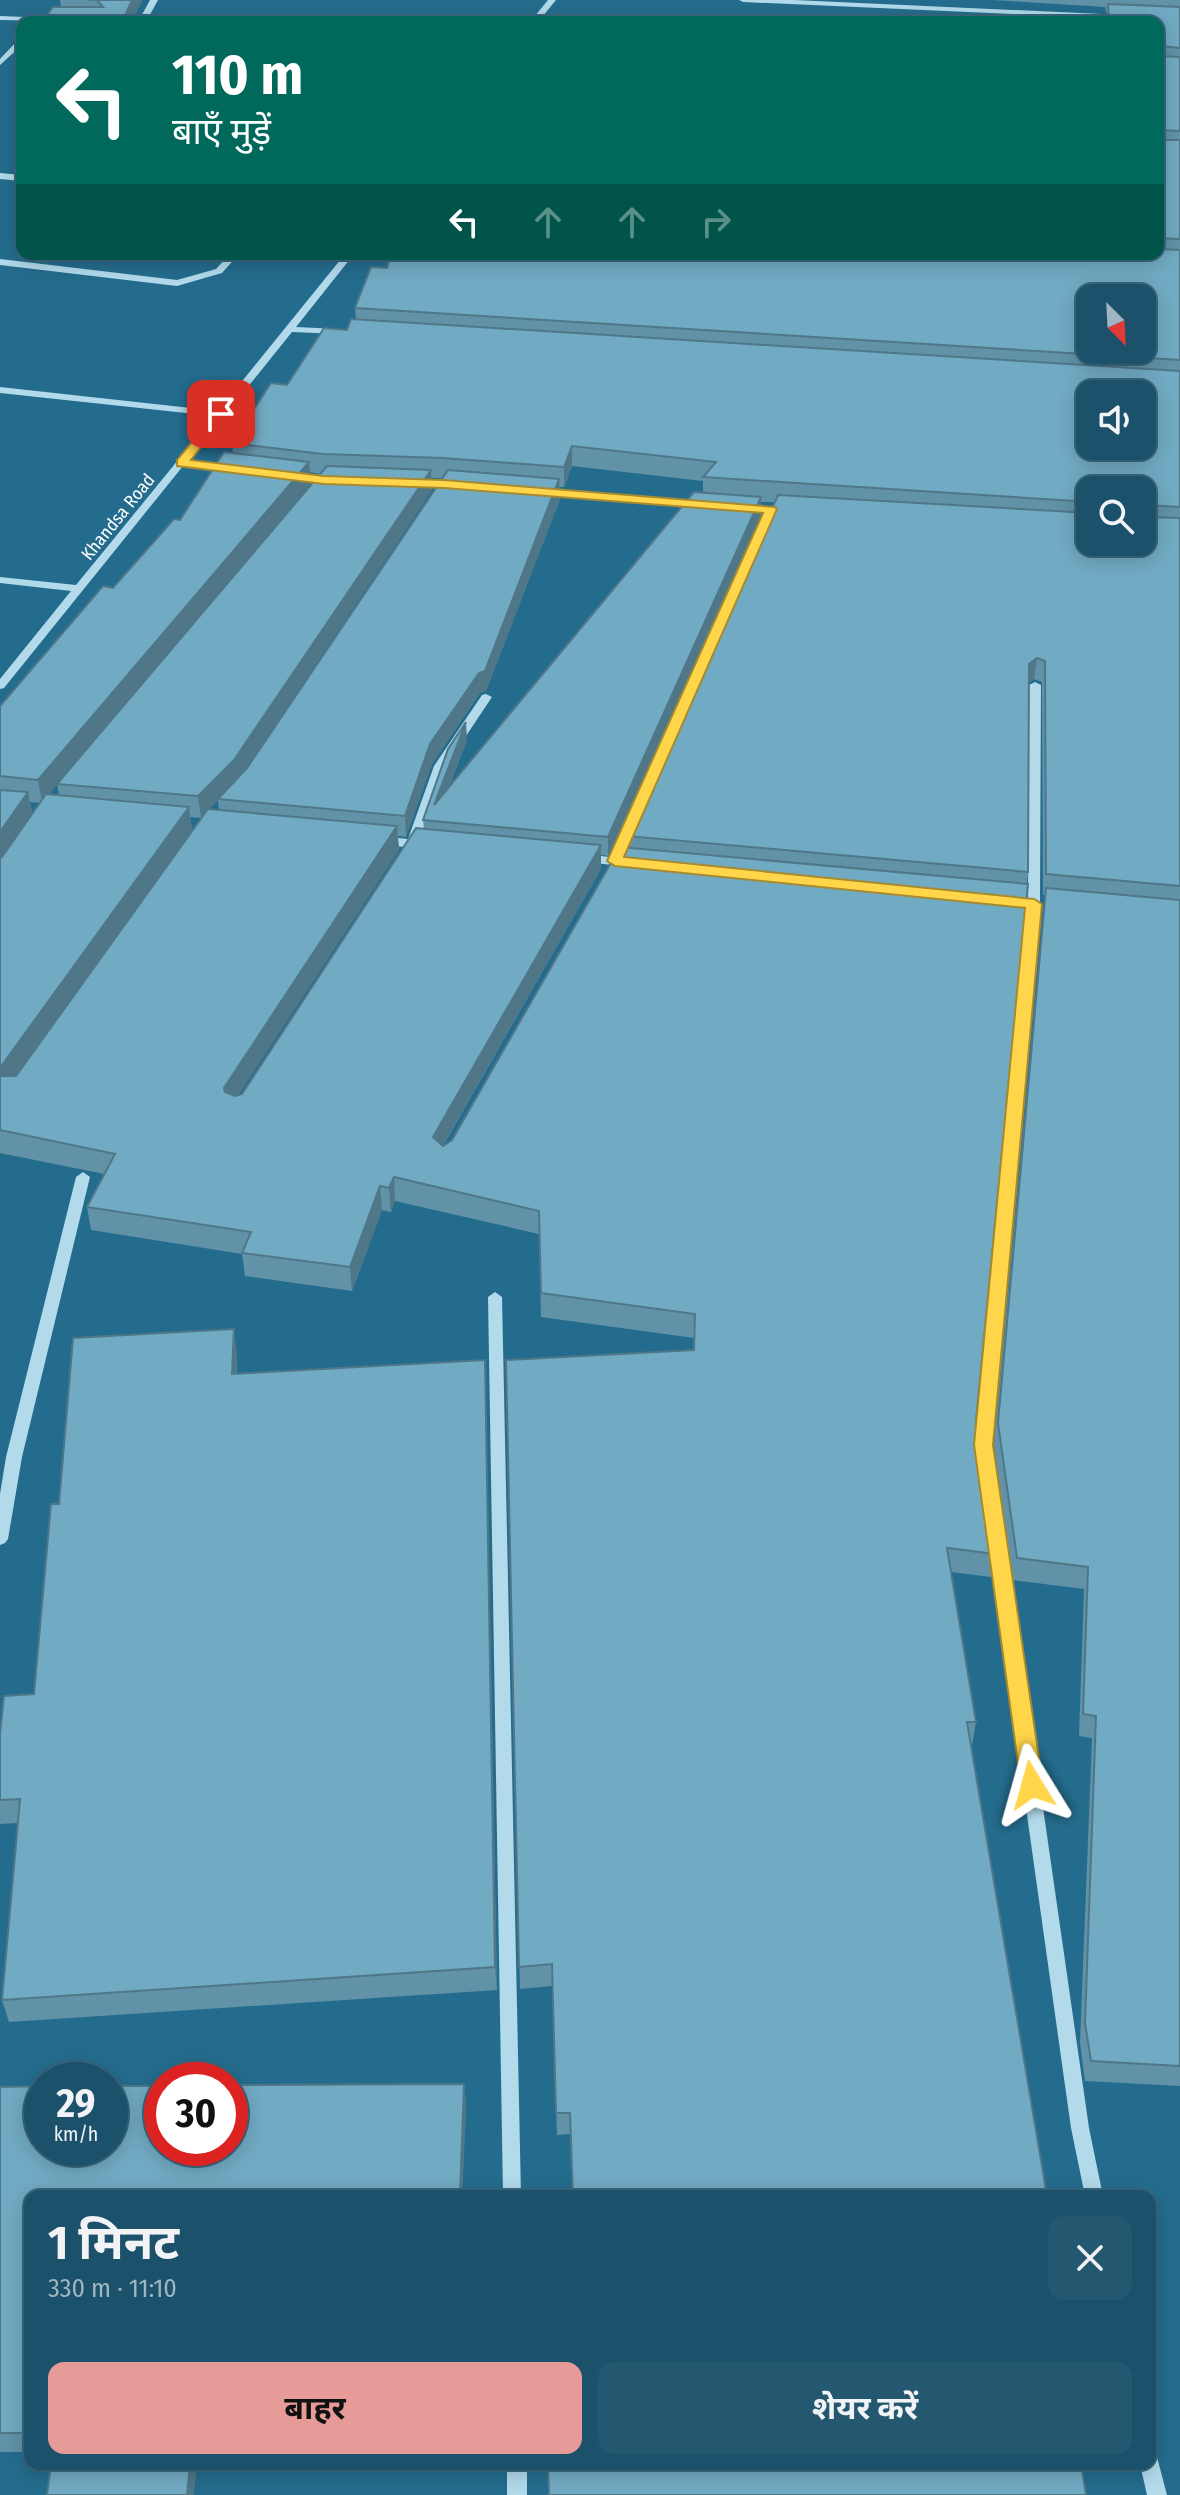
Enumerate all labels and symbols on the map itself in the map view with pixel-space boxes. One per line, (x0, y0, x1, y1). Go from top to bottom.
north arrow (1076, 284, 1156, 364)
pin (187, 380, 255, 448)
street label: Khandsa Road (76, 469, 160, 565)
position arrow (990, 1743, 1074, 1827)
speed limit sign: 30 (144, 2062, 248, 2166)

